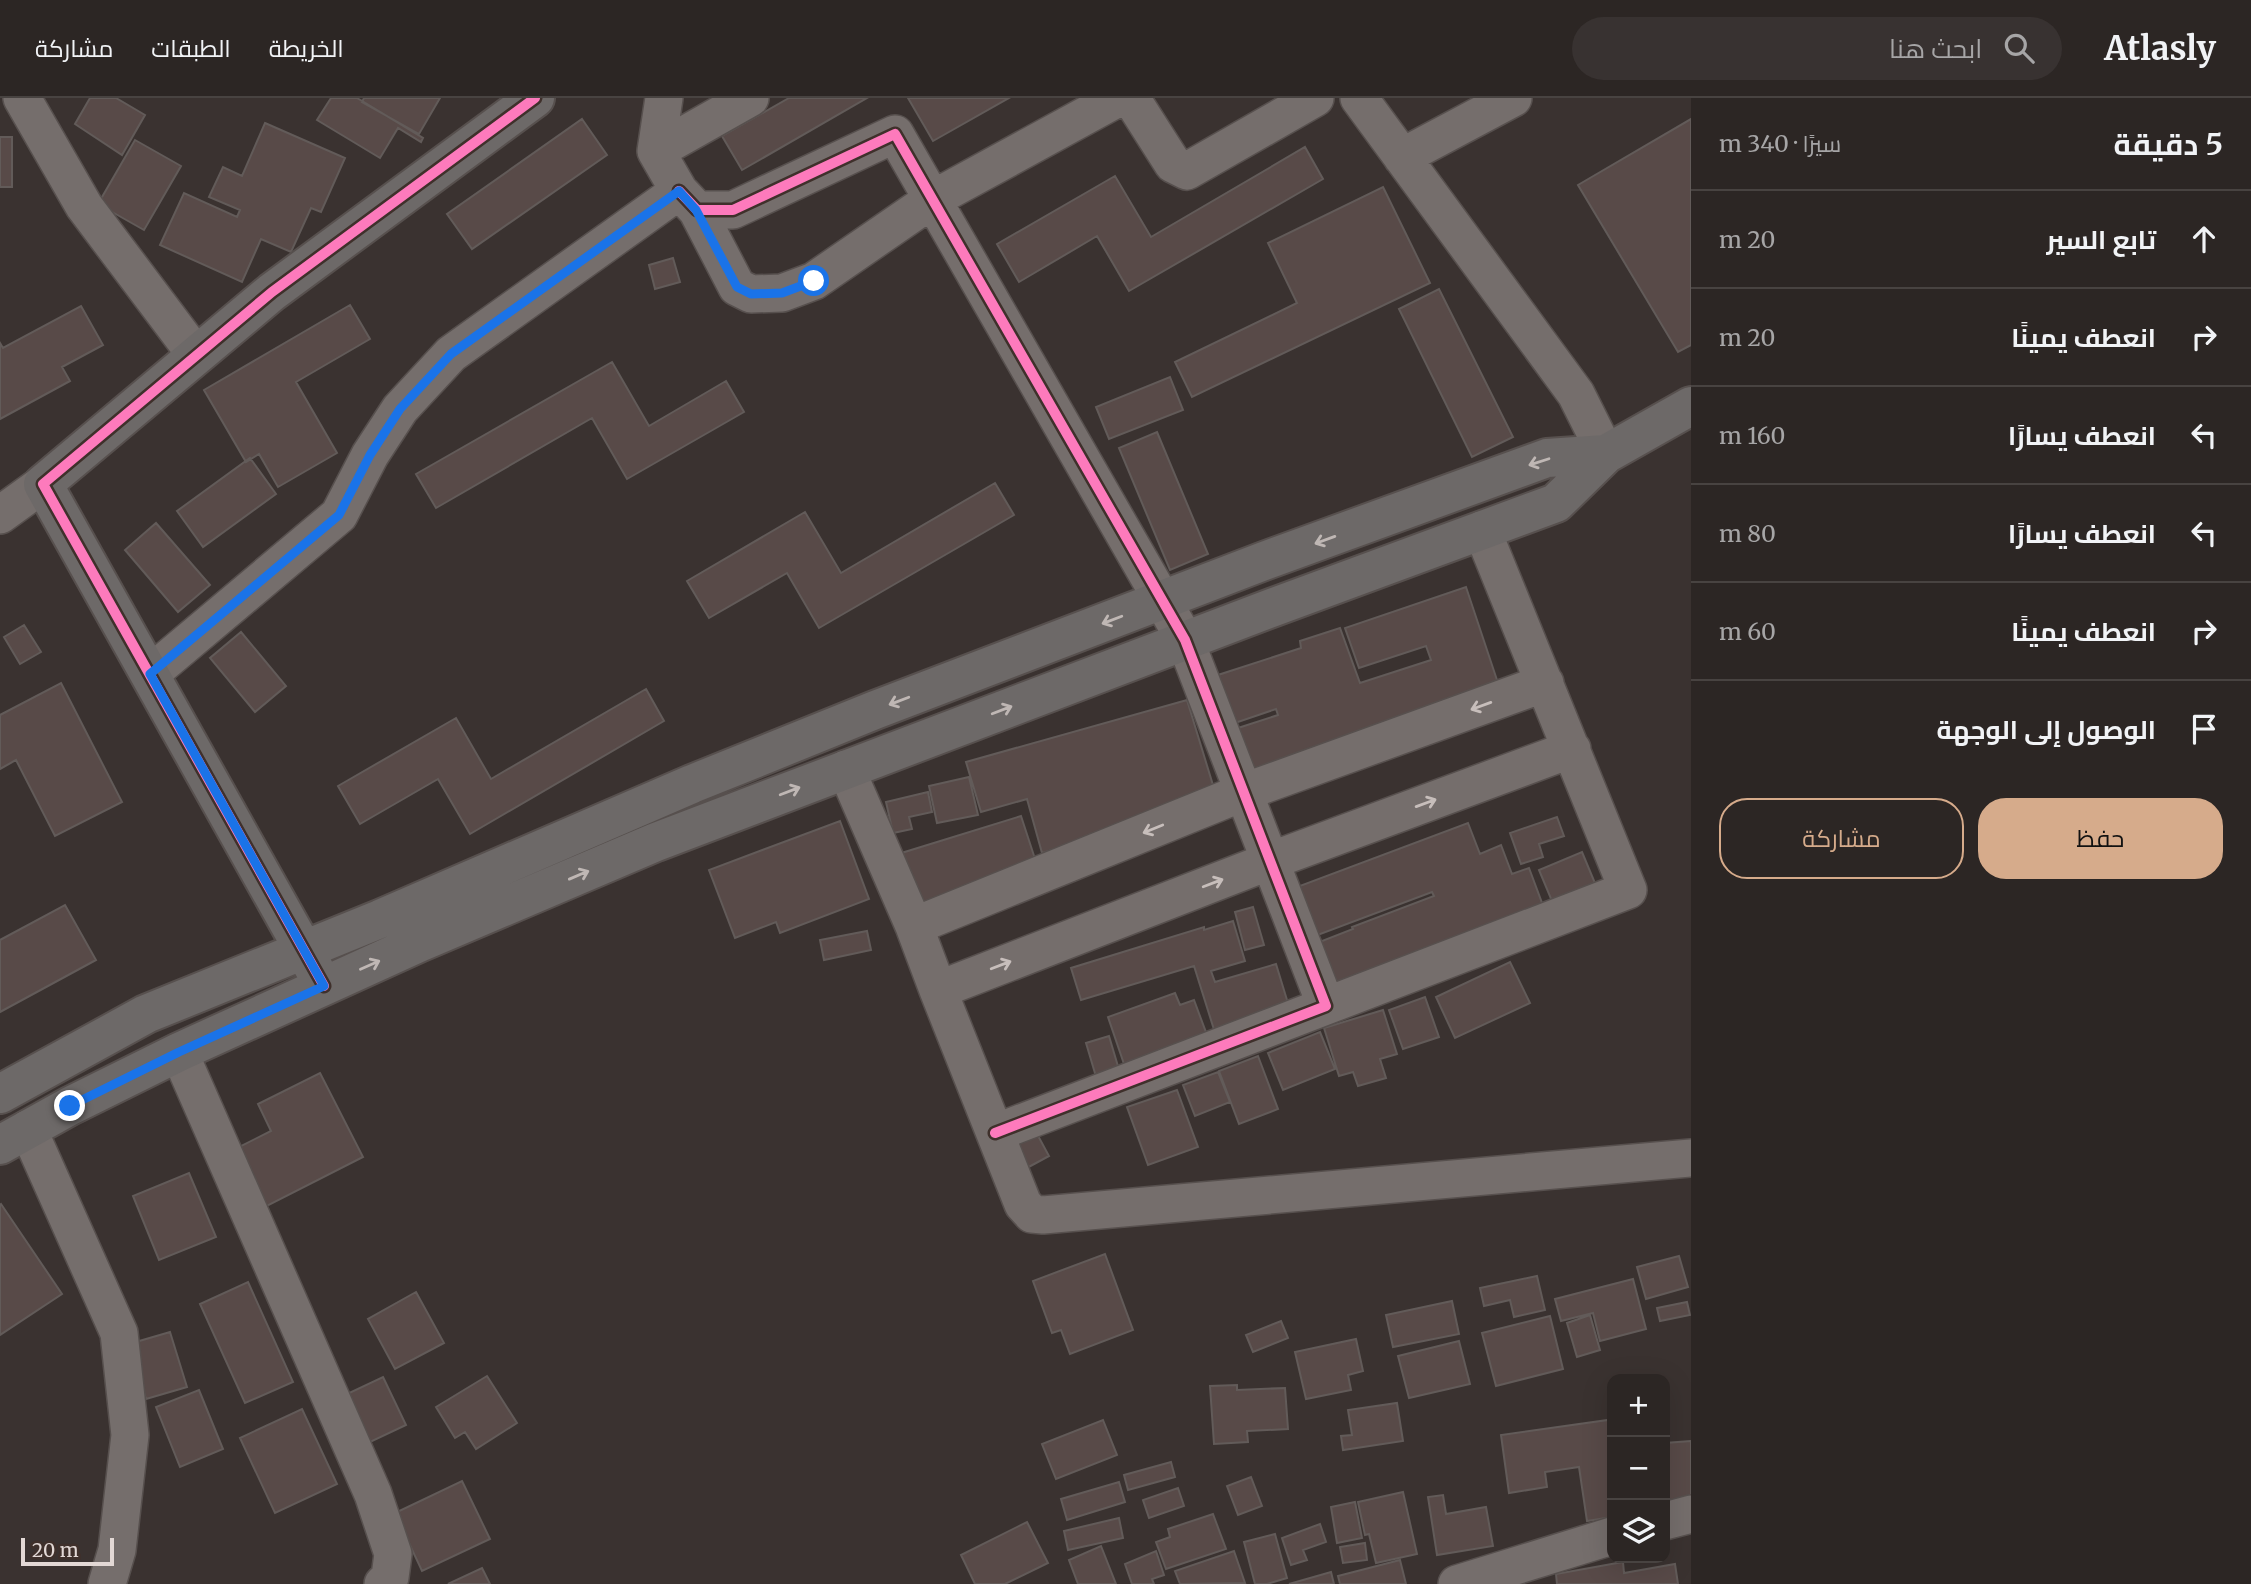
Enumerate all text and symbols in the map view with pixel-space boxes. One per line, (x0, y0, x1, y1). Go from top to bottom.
search box (1572, 17, 2062, 80)
text: Atlasly (2104, 28, 2216, 69)
icon: search (2000, 29, 2038, 67)
text: ابحث هنا (1889, 32, 1982, 65)
text: مشاركة (35, 33, 113, 64)
text: الطبقات (151, 33, 231, 64)
text: الخريطة (269, 33, 344, 64)
text: 5 دقيقة (2114, 125, 2223, 163)
text: سيرًا · 340 m (1719, 129, 1841, 158)
icon: ahead (2185, 220, 2223, 258)
text: تابع السير (2046, 223, 2156, 256)
text: 20 m (1719, 225, 1775, 254)
route start (798, 265, 829, 296)
icon: right (2185, 318, 2223, 356)
text: انعطف يمينًا (2011, 321, 2156, 354)
text: 20 m (1719, 323, 1775, 352)
icon: left (2185, 416, 2223, 454)
text: انعطف يسارًا (2008, 419, 2156, 452)
text: 160 m (1719, 421, 1785, 450)
one-way arrow (1528, 457, 1550, 469)
icon: left (2185, 514, 2223, 552)
text: انعطف يسارًا (2008, 517, 2156, 550)
text: 80 m (1719, 519, 1776, 548)
one-way arrow (1314, 534, 1336, 547)
icon: right (2185, 612, 2223, 650)
one-way arrow (1102, 615, 1123, 627)
text: انعطف يمينًا (2011, 615, 2156, 648)
text: 60 m (1719, 617, 1776, 646)
one-way arrow (889, 695, 911, 708)
one-way arrow (1471, 701, 1493, 713)
one-way arrow (991, 702, 1013, 715)
icon: arrive (2185, 710, 2223, 748)
text: الوصول إلى الوجهة (1937, 713, 2156, 746)
one-way arrow (779, 784, 800, 796)
one-way arrow (1415, 796, 1437, 808)
button: مشاركة (1719, 798, 1964, 879)
button: حفظ (1978, 798, 2223, 879)
one-way arrow (1143, 823, 1165, 836)
one-way arrow (567, 868, 589, 881)
one-way arrow (1202, 875, 1224, 888)
one-way arrow (359, 958, 380, 971)
one-way arrow (990, 958, 1012, 971)
route end (54, 1090, 85, 1121)
map controls (1607, 1374, 1670, 1563)
button: + (1607, 1374, 1670, 1437)
button: − (1607, 1437, 1670, 1500)
button: layers (1607, 1500, 1670, 1563)
scale bar (21, 1535, 114, 1567)
text: 20 m (32, 1538, 79, 1562)

